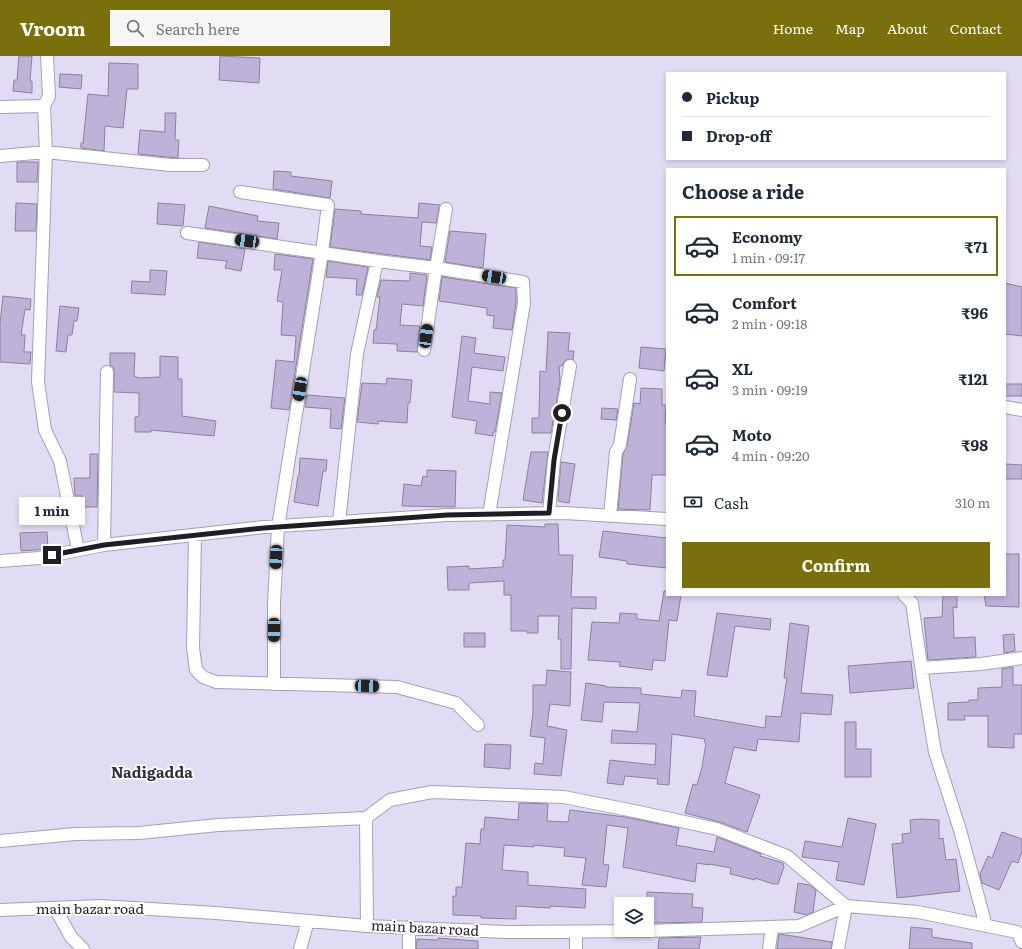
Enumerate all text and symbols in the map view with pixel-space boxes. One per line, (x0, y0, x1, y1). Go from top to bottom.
search box (110, 10, 390, 46)
text: Vroom (20, 14, 86, 42)
icon: search (124, 17, 146, 39)
text: Search here (156, 17, 240, 40)
text: Home (773, 18, 813, 38)
text: Map (835, 18, 865, 38)
text: About (887, 18, 928, 38)
text: Contact (950, 18, 1002, 38)
text: Pickup (706, 86, 759, 109)
text: Drop-off (706, 124, 771, 147)
text: Choose a ride (682, 178, 804, 205)
text: Economy (732, 225, 802, 248)
icon: car (684, 228, 720, 264)
car (234, 233, 260, 249)
text: ₹71 (964, 235, 988, 258)
text: 1 min · 09:17 (732, 248, 805, 267)
car (481, 269, 507, 285)
text: Comfort (732, 291, 797, 314)
icon: car (684, 294, 720, 330)
text: ₹96 (961, 301, 988, 324)
text: 2 min · 09:18 (732, 314, 807, 333)
car (418, 323, 434, 349)
text: XL (732, 357, 753, 380)
icon: car (684, 360, 720, 396)
text: ₹121 (958, 367, 988, 390)
car (292, 376, 308, 402)
text: 3 min · 09:19 (732, 380, 807, 399)
route start (553, 404, 571, 422)
text: Moto (732, 423, 772, 446)
icon: car (684, 426, 720, 462)
text: ₹98 (961, 433, 988, 456)
text: 4 min · 09:20 (732, 446, 809, 465)
icon: cash (682, 491, 704, 513)
text: Cash (714, 491, 749, 514)
text: 310 m (955, 493, 990, 512)
callout: 1 min (19, 497, 85, 525)
text: 1 min (35, 501, 69, 520)
button: Confirm (682, 542, 990, 588)
car (269, 545, 283, 569)
route end (43, 546, 61, 564)
car (268, 618, 280, 642)
car (355, 680, 379, 692)
district label: Nadigadda (111, 760, 193, 783)
map controls (614, 897, 654, 937)
button: layers (614, 897, 654, 937)
street label: main bazar road (36, 898, 145, 918)
street label: main bazar road (370, 914, 480, 940)

